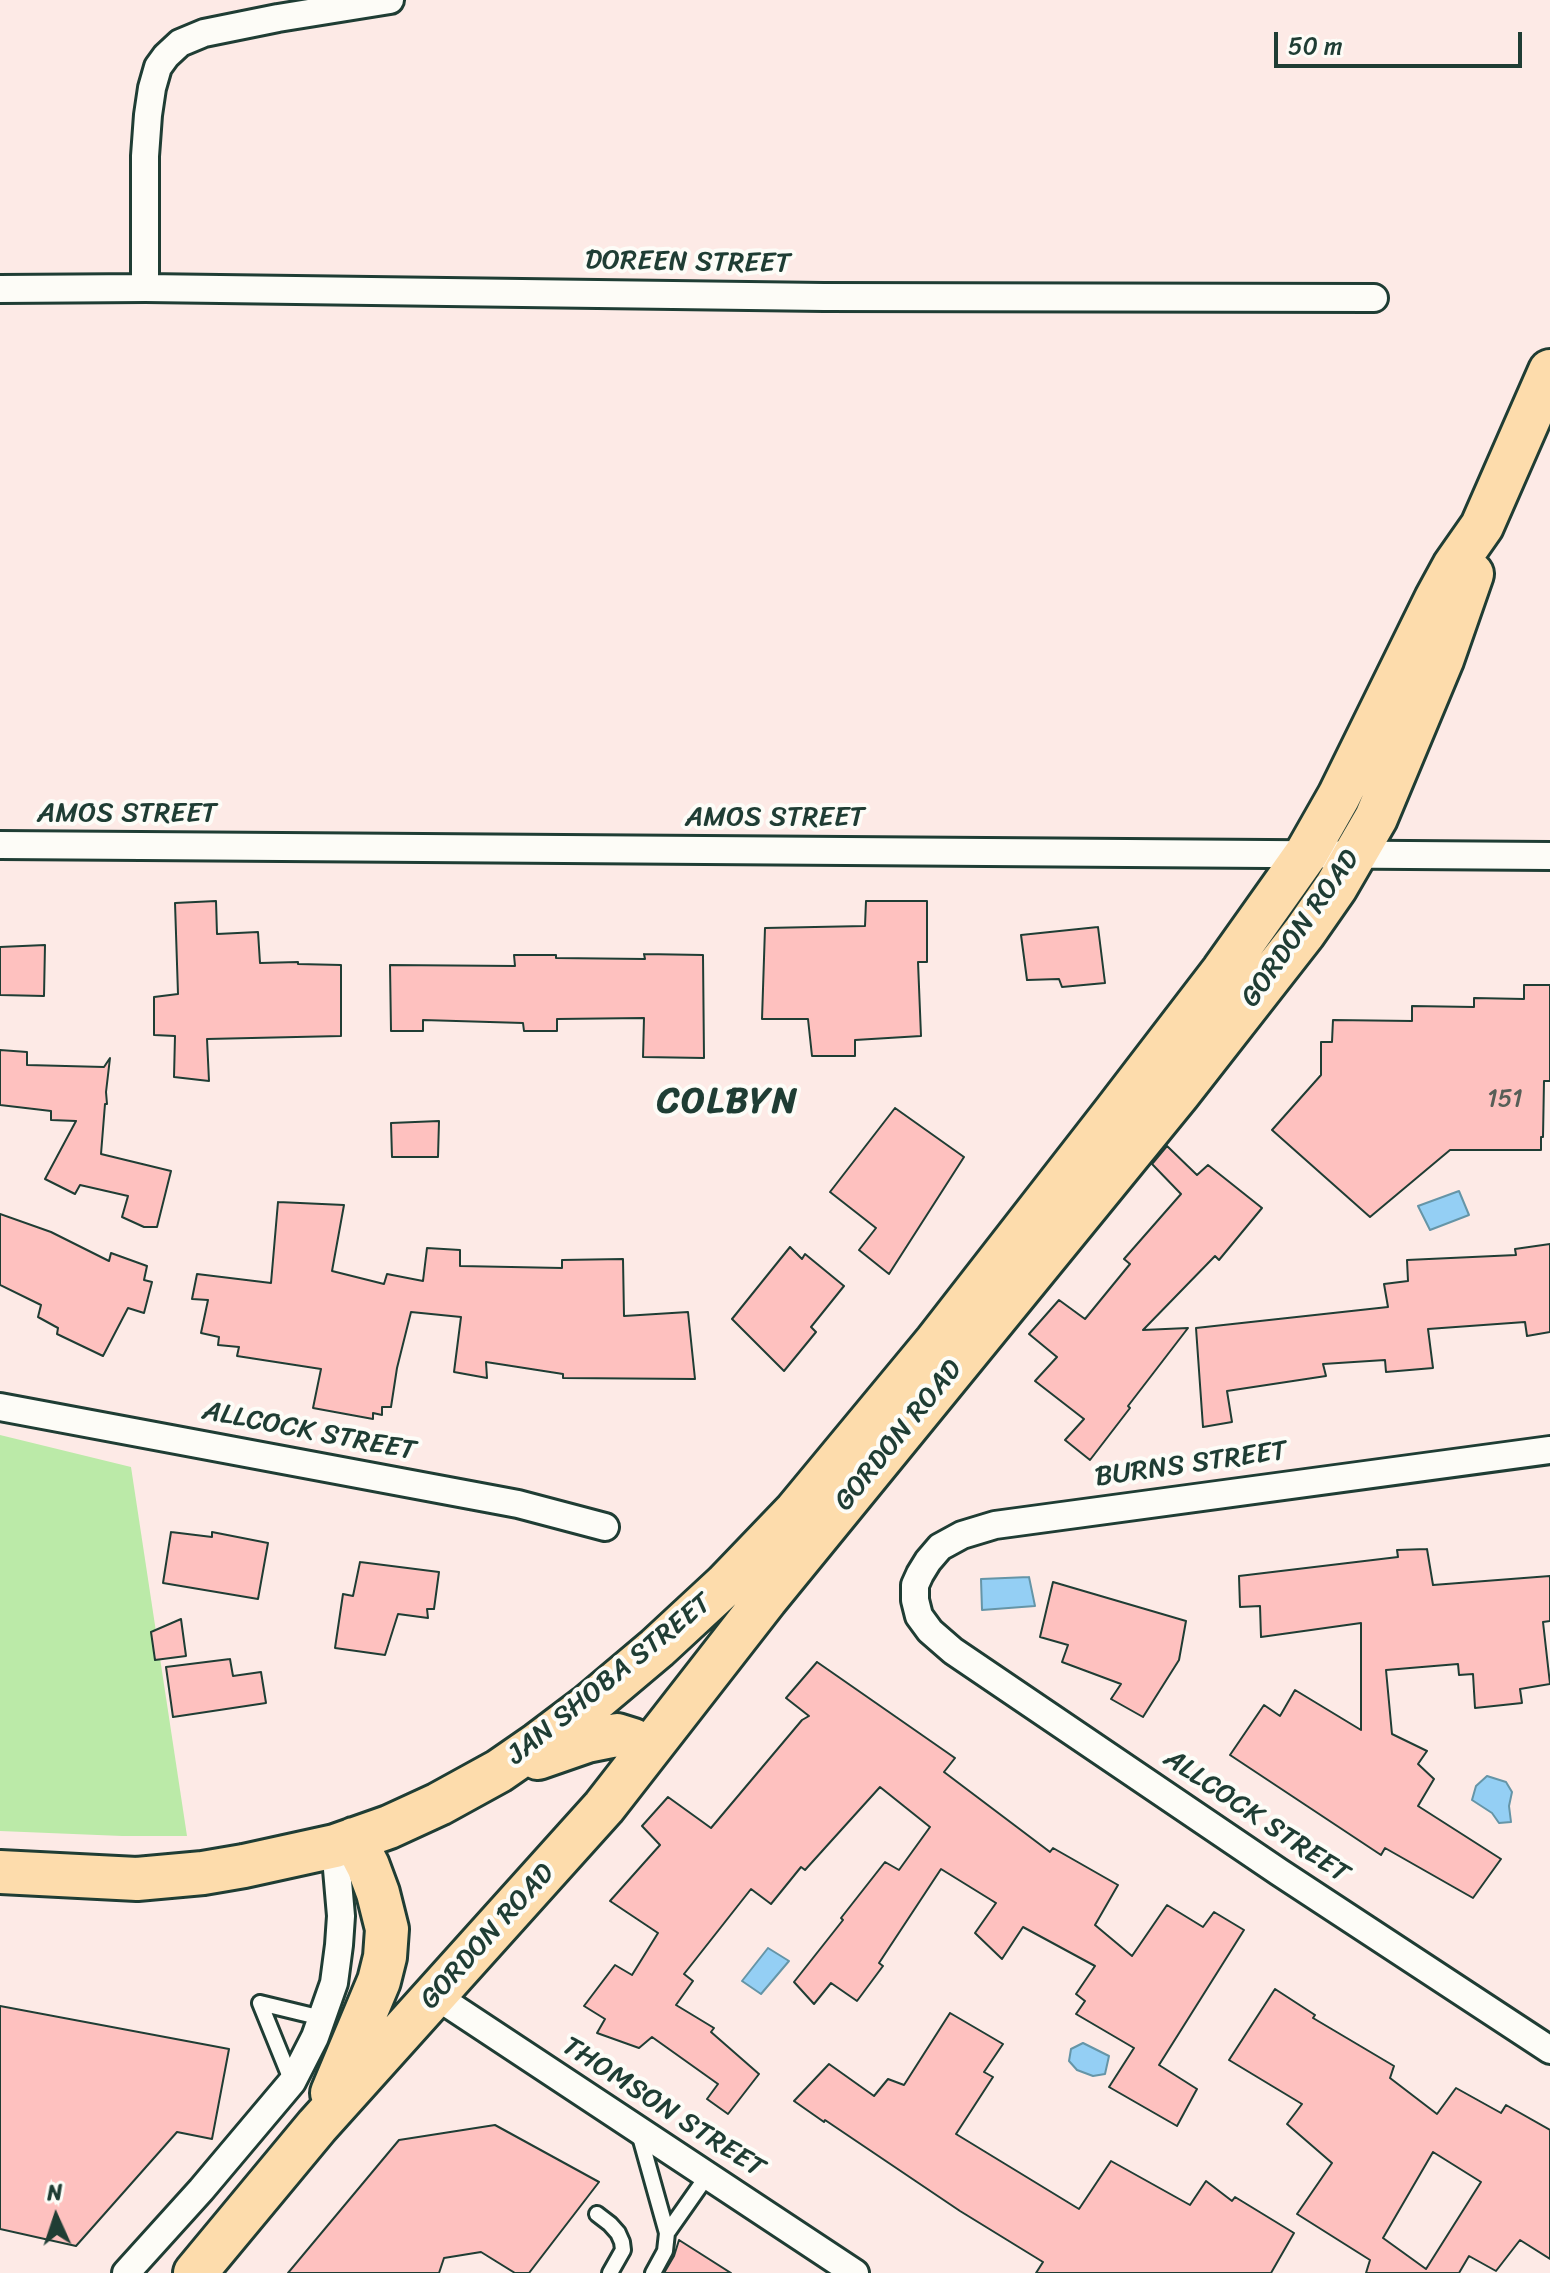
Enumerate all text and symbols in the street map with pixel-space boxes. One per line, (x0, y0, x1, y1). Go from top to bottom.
scale bar (1278, 16, 1526, 66)
text: 50 m (1288, 25, 1343, 67)
street label: DOREEN STREET (585, 244, 791, 282)
street label: AMOS STREET (37, 797, 217, 831)
street label: AMOS STREET (685, 801, 865, 835)
street label: GORDON ROAD (1234, 844, 1368, 1014)
district label: COLBYN (657, 1081, 799, 1125)
house number: 151 (1487, 1086, 1523, 1114)
street label: GORDON ROAD (828, 1354, 970, 1518)
street label: ALLCOCK STREET (199, 1395, 419, 1469)
street label: BURNS STREET (1093, 1435, 1289, 1495)
street label: JAN SHOBA STREET (501, 1587, 719, 1773)
street label: ALLCOCK STREET (1157, 1742, 1355, 1892)
street label: GORDON ROAD (414, 1857, 562, 2017)
street label: THOMSON STREET (555, 2030, 771, 2186)
text: N (46, 2173, 63, 2212)
north arrow (16, 2177, 96, 2257)

